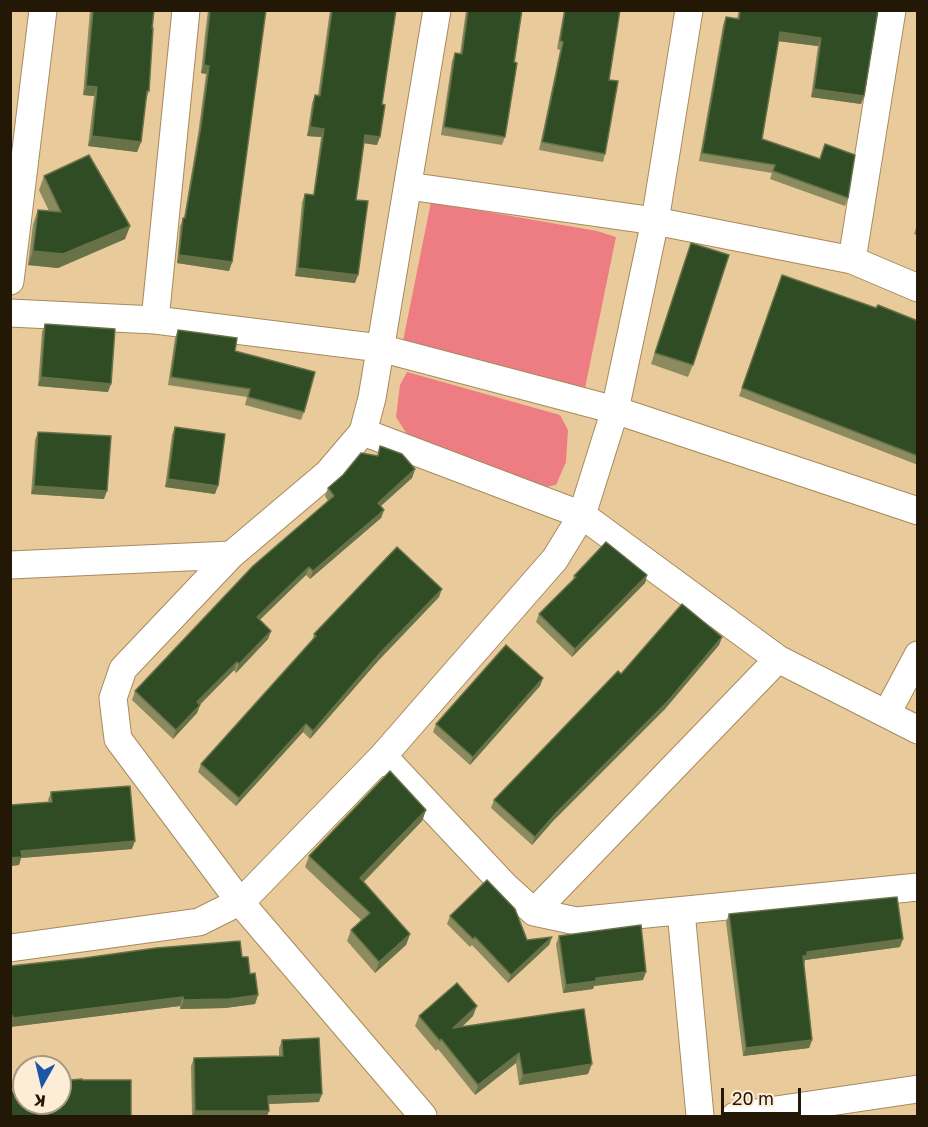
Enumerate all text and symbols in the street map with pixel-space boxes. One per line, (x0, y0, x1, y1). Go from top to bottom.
north arrow (12, 1055, 72, 1115)
scale bar (724, 1076, 804, 1114)
text: 20 m (732, 1087, 774, 1109)
text: K (33, 1090, 47, 1112)

